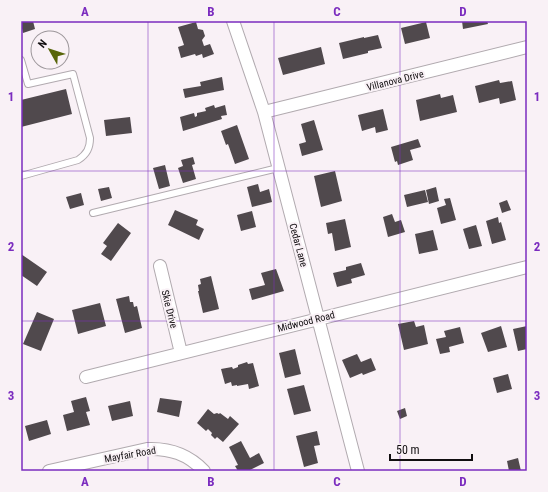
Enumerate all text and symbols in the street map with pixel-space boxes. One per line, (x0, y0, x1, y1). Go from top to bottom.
text: A (81, 4, 89, 19)
text: B (207, 4, 215, 19)
text: C (333, 4, 341, 19)
text: D (459, 4, 467, 19)
north arrow (30, 30, 70, 70)
text: N (35, 37, 50, 51)
street label: Villanova Drive (366, 68, 425, 93)
text: 1 (8, 89, 14, 104)
text: 1 (534, 89, 540, 104)
street label: Cedar Lane (287, 222, 310, 268)
text: 2 (8, 239, 15, 254)
text: 2 (534, 239, 541, 254)
street label: Skie Drive (159, 289, 180, 330)
street label: Midwood Road (276, 309, 336, 334)
text: 3 (8, 388, 14, 403)
text: 3 (534, 388, 540, 403)
scale bar (390, 436, 472, 462)
text: 50 m (396, 443, 420, 457)
street label: Mayfair Road (103, 445, 157, 464)
text: A (81, 474, 89, 489)
text: B (207, 474, 215, 489)
text: C (333, 474, 341, 489)
text: D (459, 474, 467, 489)

